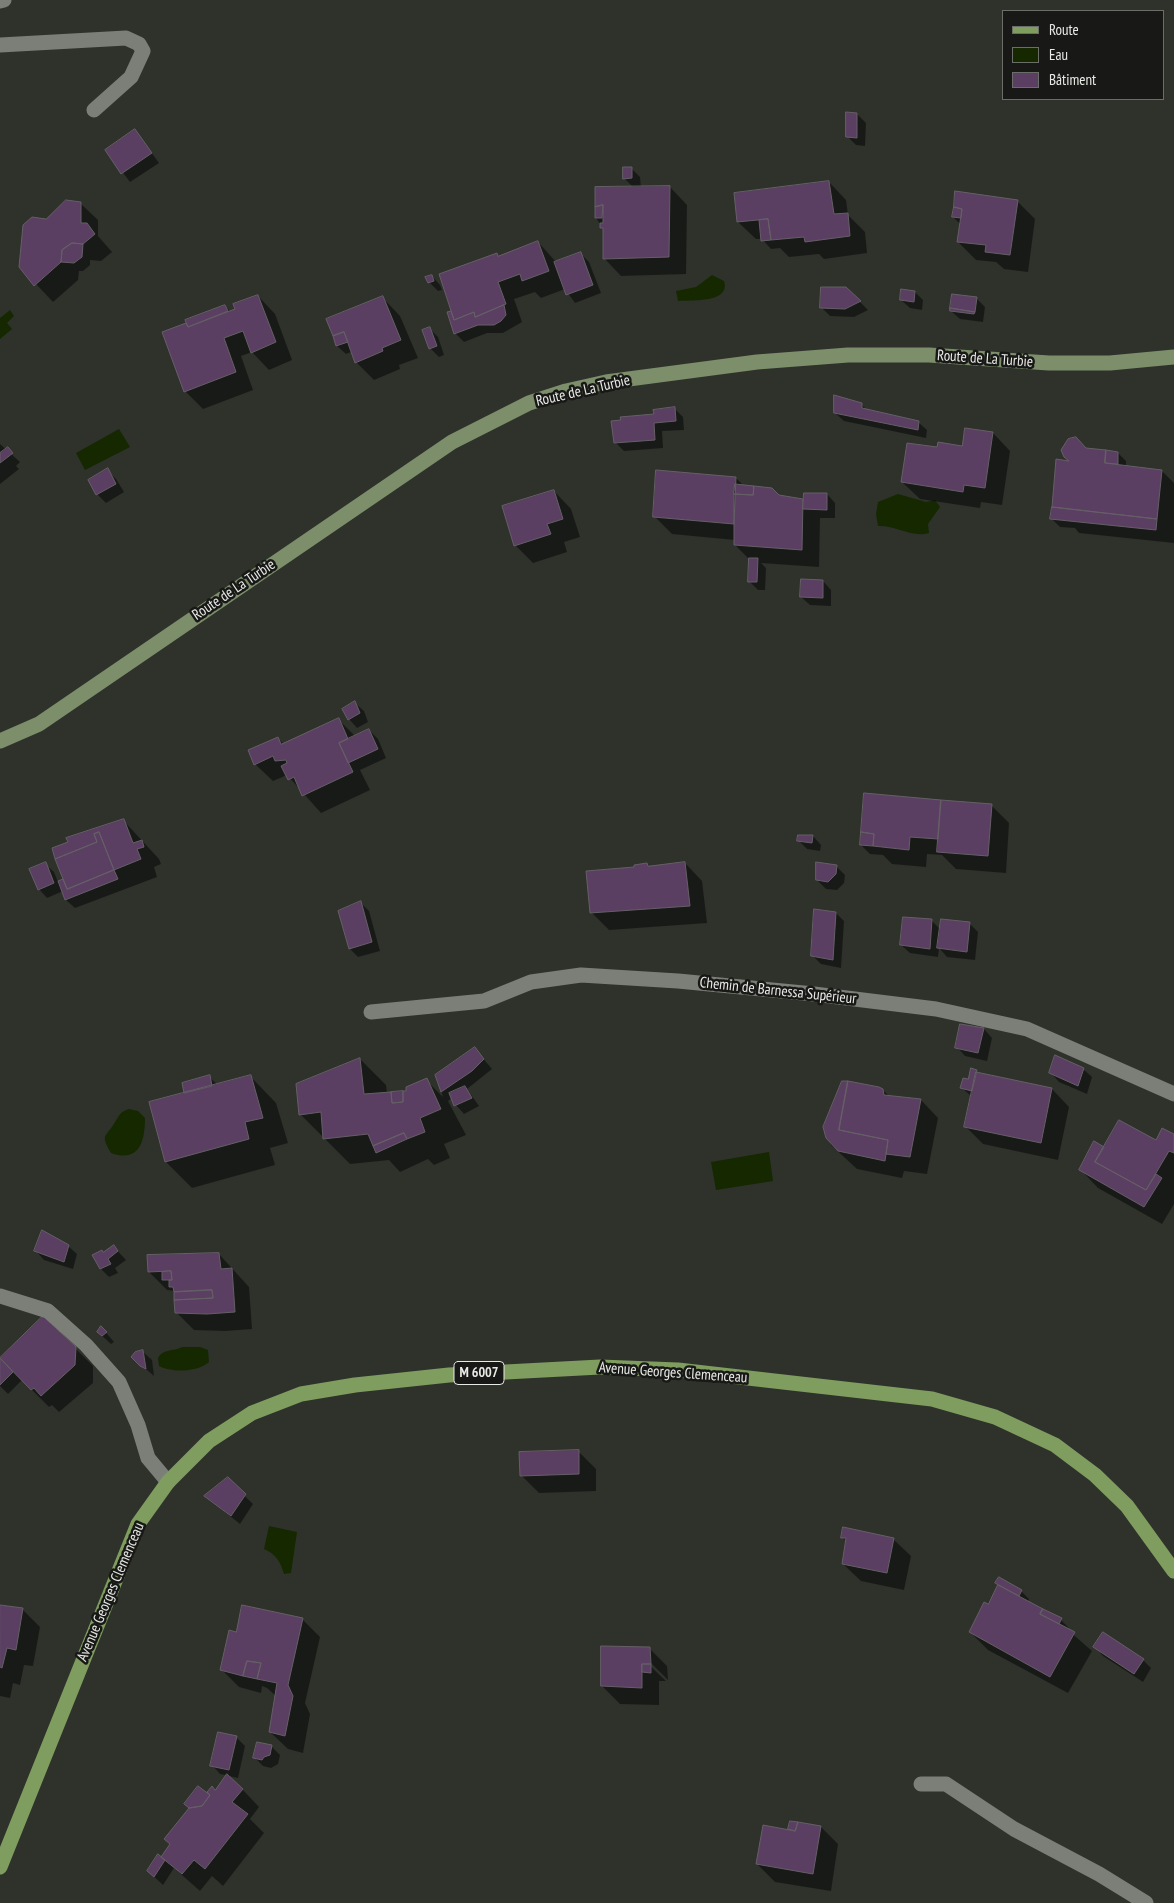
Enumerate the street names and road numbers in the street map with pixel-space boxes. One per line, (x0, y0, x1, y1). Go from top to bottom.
street label: Route de La Turbie (936, 347, 1034, 371)
street label: Route de La Turbie (534, 371, 632, 411)
street label: Route de La Turbie (189, 556, 279, 624)
street label: Chemin de Barnessa Supérieur (699, 974, 857, 1008)
street label: Avenue Georges Clemenceau (598, 1359, 748, 1387)
road number: M 6007 (454, 1362, 504, 1385)
street label: Avenue Georges Clemenceau (74, 1520, 148, 1664)

